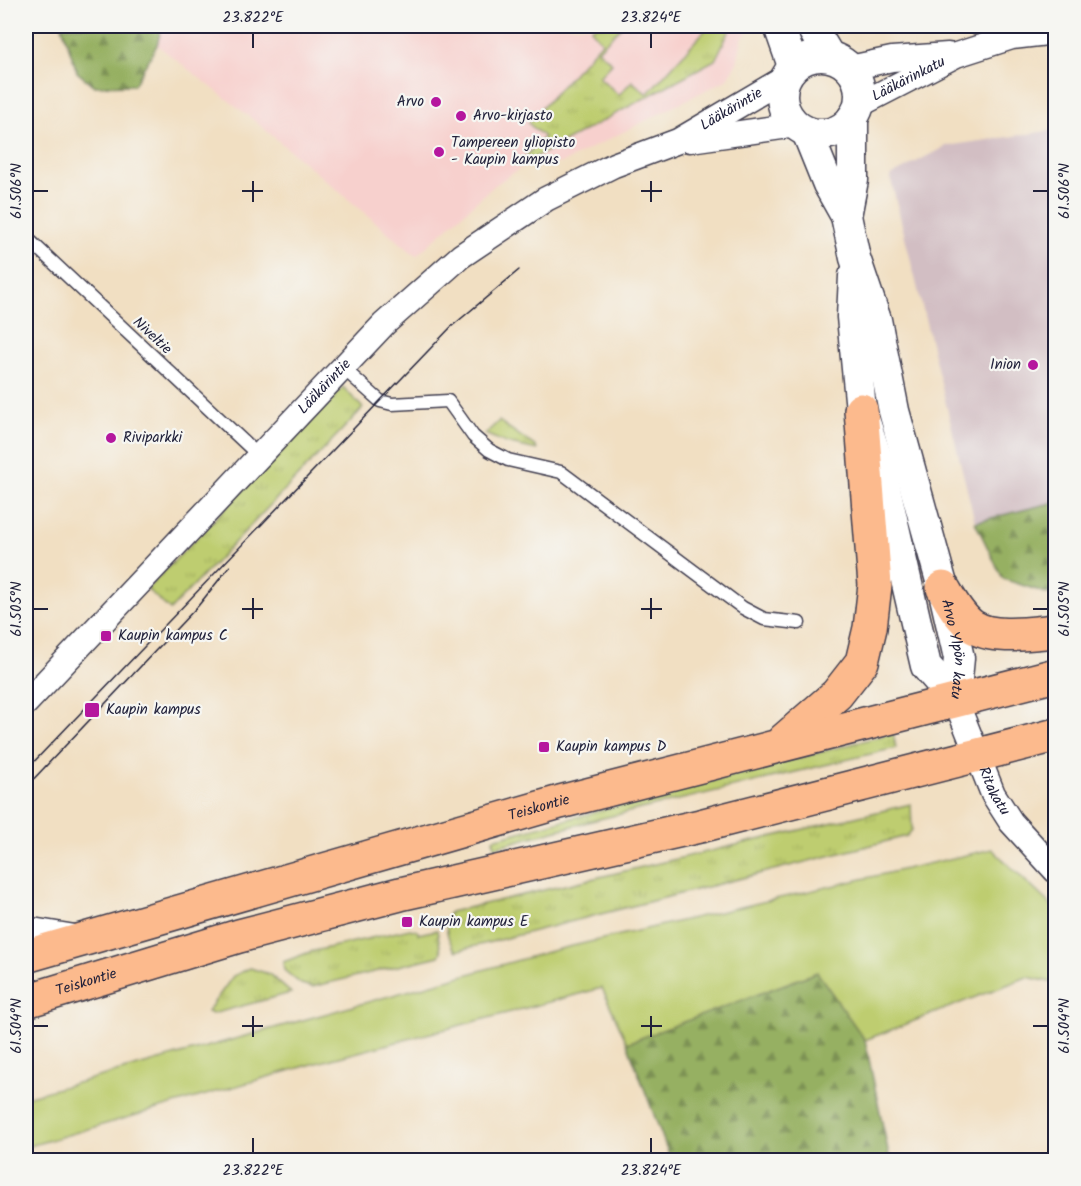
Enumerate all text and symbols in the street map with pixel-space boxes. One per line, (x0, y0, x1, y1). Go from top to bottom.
text: 23.822°E (222, 6, 285, 30)
text: 23.824°E (621, 6, 683, 30)
street label: Lääkärinkatu (868, 50, 950, 108)
street label: Lääkärintie (696, 81, 768, 137)
place label: Arvo (397, 90, 424, 114)
marker: Arvo (429, 95, 443, 109)
place label: Arvo-kirjasto (473, 104, 553, 128)
marker: Arvo-kirjasto (454, 109, 468, 123)
place label: Tampereen yliopisto - Kaupin kampus (451, 131, 575, 172)
marker: Tampereen yliopisto - Kaupin kampus (432, 145, 446, 159)
text: 61.506°N (5, 163, 29, 219)
text: 61.506°N (1053, 163, 1077, 219)
street label: Niveltie (127, 311, 177, 361)
street label: Lääkärintie (292, 353, 357, 420)
place label: Inion (990, 353, 1021, 377)
marker: Inion (1026, 358, 1040, 372)
place label: Riviparkki (123, 426, 183, 450)
marker: Riviparkki (104, 431, 118, 445)
text: 61.505°N (5, 581, 29, 637)
text: 61.505°N (1053, 581, 1077, 637)
street label: Arvo Ylpön katu (934, 597, 971, 700)
place label: Kaupin kampus C (118, 624, 228, 648)
marker: Kaupin kampus C (99, 629, 113, 643)
place label: Kaupin kampus (106, 698, 201, 722)
marker: Kaupin kampus (83, 701, 101, 719)
place label: Kaupin kampus D (556, 735, 667, 759)
marker: Kaupin kampus D (537, 740, 551, 754)
street label: Ritakatu (971, 763, 1016, 821)
street label: Teiskontie (506, 788, 573, 828)
place label: Kaupin kampus E (419, 910, 530, 934)
marker: Kaupin kampus E (400, 915, 414, 929)
street label: Teiskontie (53, 962, 120, 1003)
text: 61.504°N (5, 998, 29, 1054)
text: 61.504°N (1053, 998, 1077, 1054)
text: 23.822°E (222, 1159, 285, 1183)
text: 23.824°E (621, 1159, 683, 1183)

